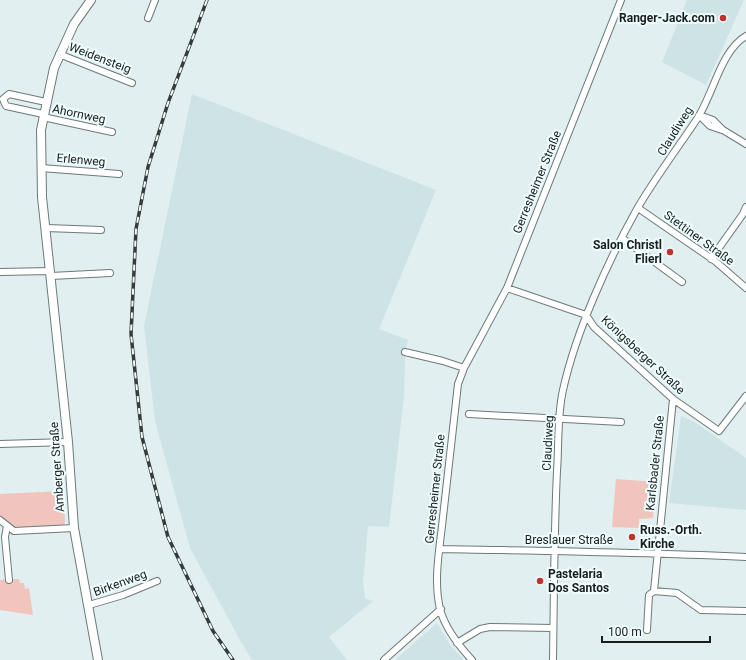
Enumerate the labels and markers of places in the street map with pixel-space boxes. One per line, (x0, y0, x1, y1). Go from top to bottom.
place label: Ranger-Jack.com (619, 11, 715, 25)
marker: Ranger-Jack.com (718, 13, 728, 23)
place label: Salon Christl Flierl (593, 238, 662, 266)
marker: Salon Christl Flierl (665, 247, 675, 257)
place label: Russ.-Orth. Kirche (640, 523, 702, 551)
marker: Russ.-Orth. Kirche (627, 532, 637, 542)
place label: Pastelaria Dos Santos (548, 567, 609, 595)
marker: Pastelaria Dos Santos (535, 576, 545, 586)

